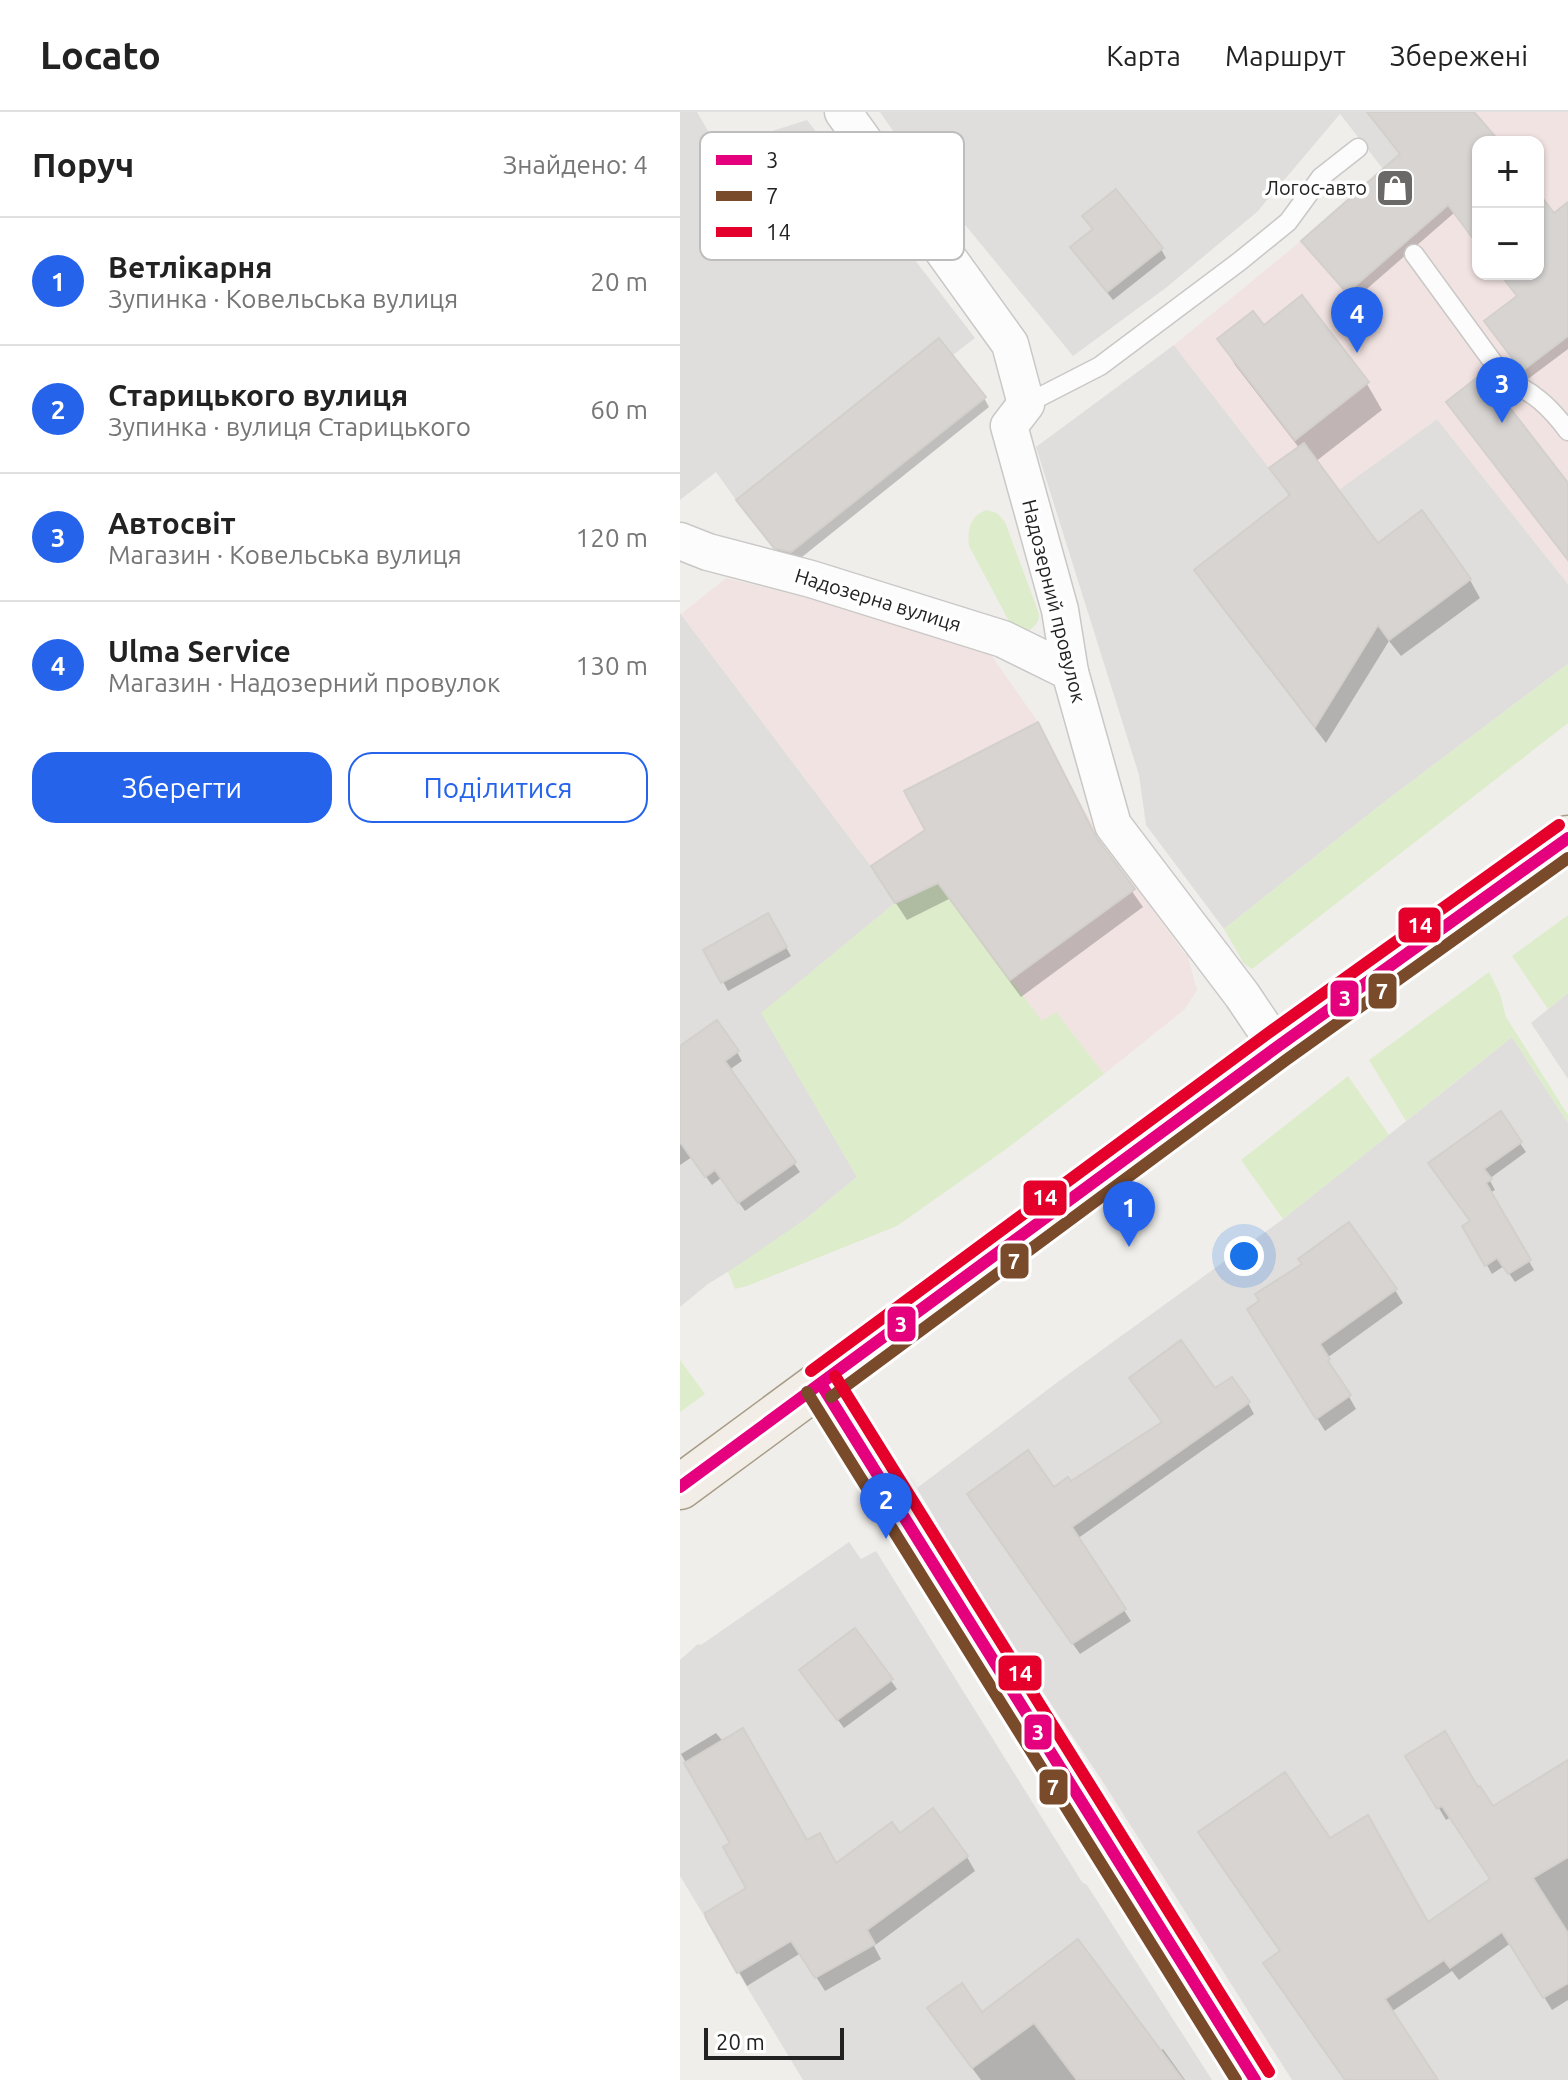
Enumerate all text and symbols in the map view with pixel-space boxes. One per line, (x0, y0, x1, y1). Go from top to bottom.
text: Locato (40, 34, 161, 76)
text: Карта (1106, 40, 1181, 71)
text: Маршрут (1225, 40, 1346, 71)
text: Збережені (1390, 40, 1528, 71)
legend (700, 132, 964, 260)
map controls (1472, 136, 1544, 280)
button: + (1472, 136, 1544, 208)
text: Поруч (32, 145, 134, 183)
text: 3 (766, 147, 778, 172)
text: Знайдено: 4 (503, 150, 648, 179)
shop icon: Логос-авто (1374, 167, 1416, 209)
place label: Логос-авто (1265, 176, 1367, 199)
text: 7 (766, 183, 778, 208)
button: − (1472, 208, 1544, 280)
text: 14 (766, 219, 791, 244)
text: Ветлікарня (108, 250, 272, 284)
text: 1 (51, 267, 65, 296)
text: 20 m (590, 267, 648, 296)
text: Зупинка · Ковельська вулиця (108, 284, 458, 313)
pin: 4 (1331, 287, 1383, 353)
pin: 3 (1476, 357, 1528, 423)
text: Старицького вулиця (108, 378, 408, 412)
text: 2 (51, 395, 65, 424)
text: 60 m (590, 395, 648, 424)
text: Зупинка · вулиця Старицького (108, 412, 471, 441)
street label: Надозерний провулок (1018, 497, 1091, 705)
text: Автосвіт (108, 506, 236, 540)
text: 3 (51, 523, 65, 552)
text: 120 m (576, 523, 648, 552)
text: Магазин · Ковельська вулиця (108, 540, 462, 569)
street label: Надозерна вулиця (792, 563, 964, 636)
text: Ulma Service (108, 634, 291, 668)
text: 4 (51, 651, 65, 680)
text: 130 m (576, 651, 648, 680)
text: Магазин · Надозерний провулок (108, 668, 500, 697)
button: Зберегти (32, 752, 332, 823)
button: Поділитися (348, 752, 648, 823)
line badge: 14 (1397, 906, 1442, 944)
text: 14 (1408, 912, 1432, 937)
line badge: 7 (1367, 972, 1398, 1010)
text: 7 (1376, 978, 1388, 1003)
line badge: 3 (1329, 979, 1360, 1018)
text: 3 (1339, 985, 1351, 1010)
line badge: 14 (1022, 1179, 1068, 1217)
pin: 1 (1103, 1181, 1155, 1247)
text: 14 (1033, 1184, 1057, 1209)
your location (1224, 1236, 1264, 1276)
line badge: 7 (999, 1242, 1030, 1280)
text: 7 (1008, 1248, 1020, 1273)
line badge: 3 (886, 1305, 917, 1343)
text: 3 (895, 1311, 907, 1336)
pin: 2 (860, 1473, 912, 1539)
line badge: 14 (997, 1654, 1043, 1692)
text: 14 (1008, 1660, 1032, 1685)
line badge: 3 (1023, 1713, 1053, 1751)
text: 3 (1032, 1719, 1044, 1744)
line badge: 7 (1038, 1768, 1069, 1806)
text: 7 (1047, 1774, 1059, 1799)
scale bar (704, 2024, 844, 2060)
text: 20 m (716, 2029, 765, 2054)

